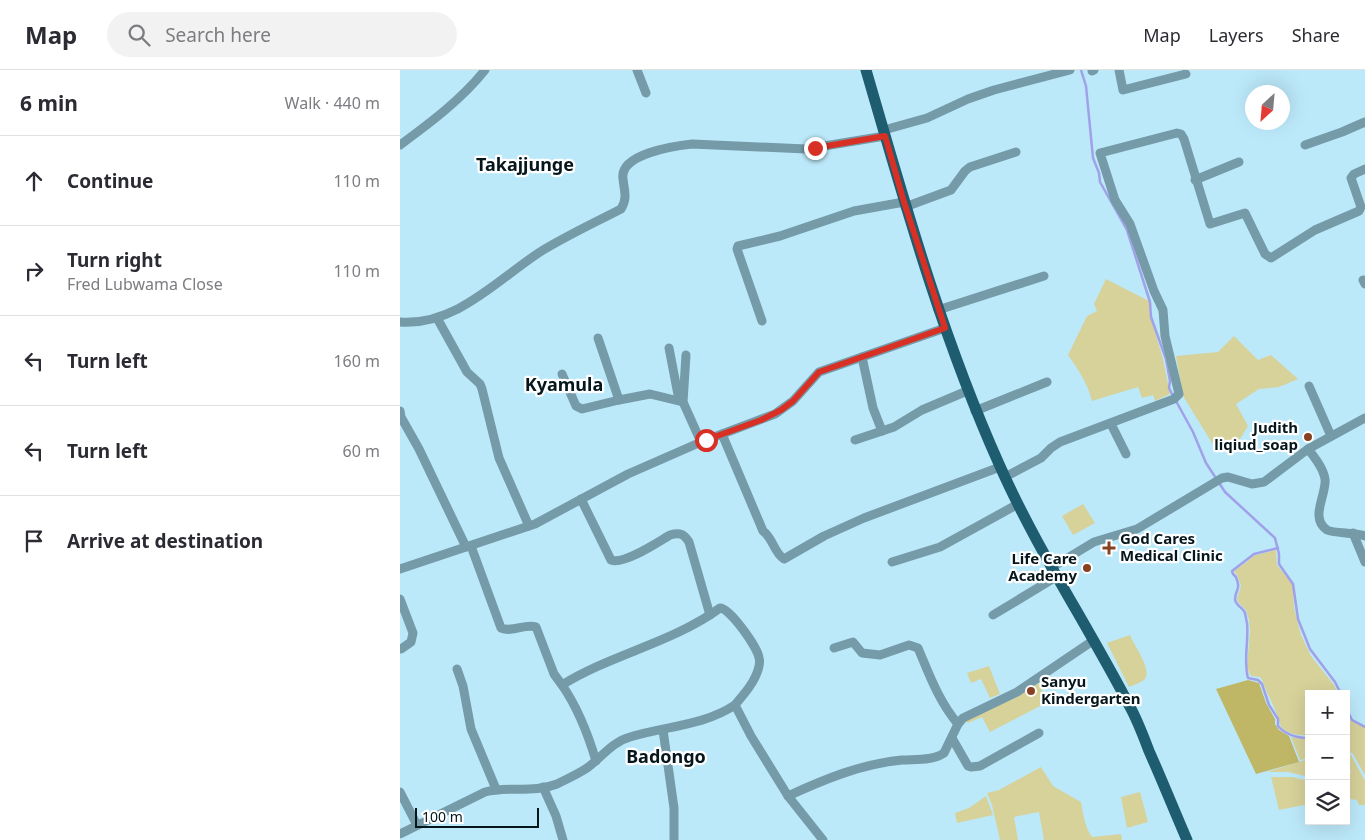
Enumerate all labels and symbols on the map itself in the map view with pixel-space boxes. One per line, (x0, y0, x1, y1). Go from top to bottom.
north arrow (1245, 85, 1290, 130)
route end (804, 137, 827, 160)
district label: Takajjunge (476, 152, 574, 176)
district label: Kyamula (525, 372, 603, 396)
place label: Judith liqiud_soap (1214, 417, 1298, 454)
route start (695, 429, 718, 452)
marker: Judith liqiud_soap (1302, 431, 1314, 443)
place label: God Cares Medical Clinic (1120, 528, 1223, 565)
marker: God Cares Medical Clinic (1102, 541, 1116, 555)
place label: Life Care Academy (1008, 548, 1077, 585)
marker: Life Care Academy (1081, 562, 1093, 574)
place label: Sanyu Kindergarten (1041, 671, 1141, 708)
marker: Sanyu Kindergarten (1025, 685, 1037, 697)
district label: Badongo (626, 744, 706, 768)
scale bar (415, 805, 539, 828)

